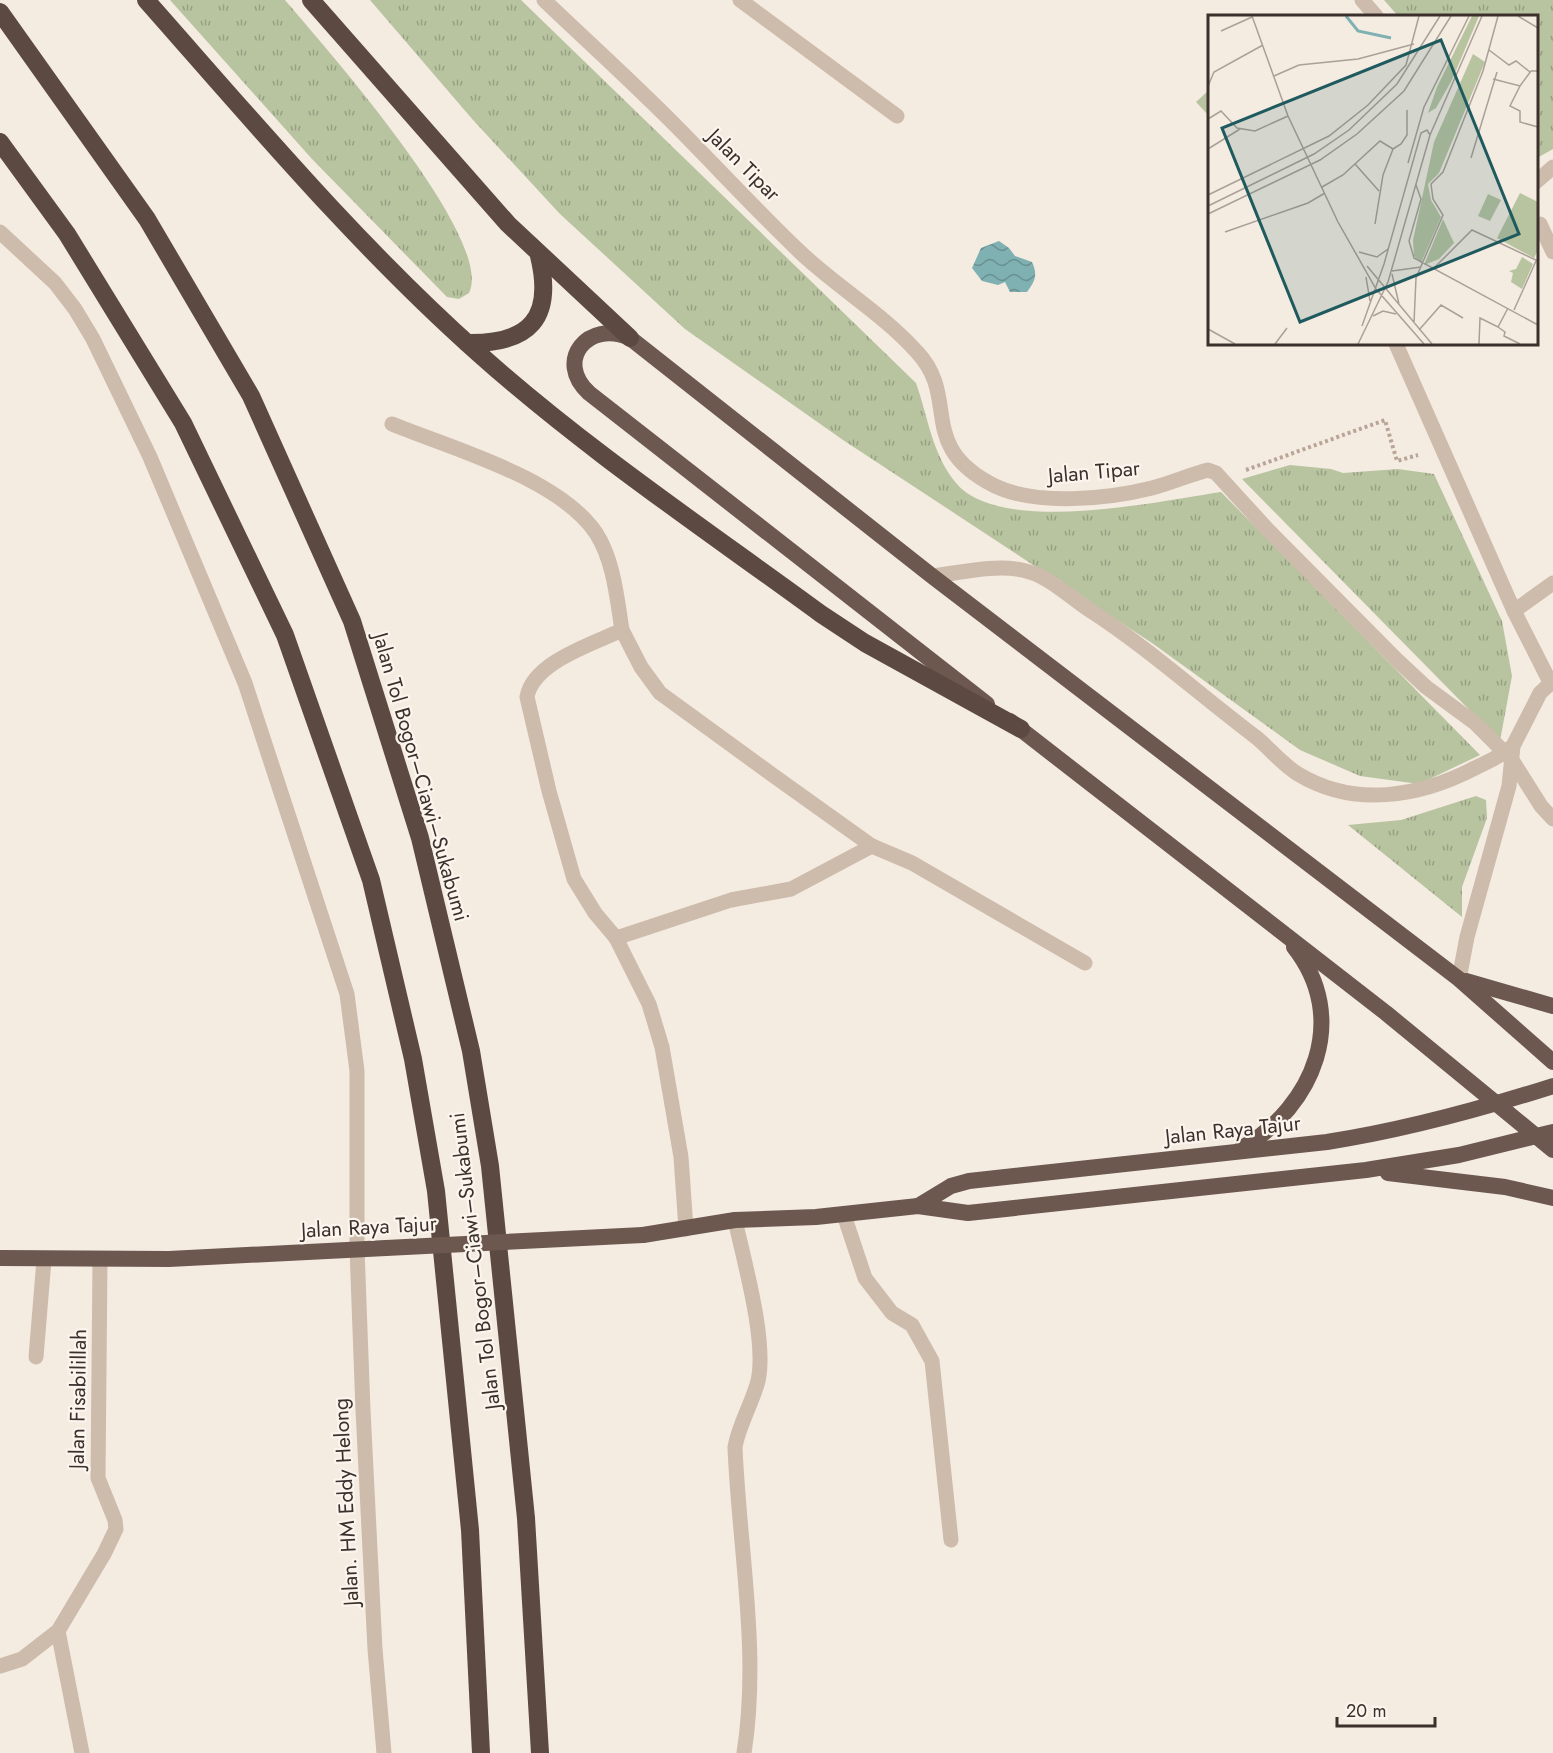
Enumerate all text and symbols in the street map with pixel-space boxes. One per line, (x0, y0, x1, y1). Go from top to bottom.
inset map (1208, 15, 1538, 345)
street label: Jalan Tipar (699, 120, 788, 209)
street label: Jalan Tipar (1044, 453, 1142, 491)
street label: Jalan Tol Bogor–Ciawi–Sukabumi (365, 626, 477, 925)
street label: Jalan Raya Tajur (1161, 1108, 1303, 1152)
street label: Jalan Tol Bogor–Ciawi–Sukabumi (442, 1111, 508, 1414)
street label: Jalan Raya Tajur (297, 1208, 439, 1246)
street label: Jalan Fisabilillah (62, 1329, 94, 1472)
street label: Jalan. HM Eddy Helong (326, 1397, 367, 1610)
scale bar (1337, 1690, 1434, 1728)
text: 20 m (1346, 1698, 1386, 1724)

